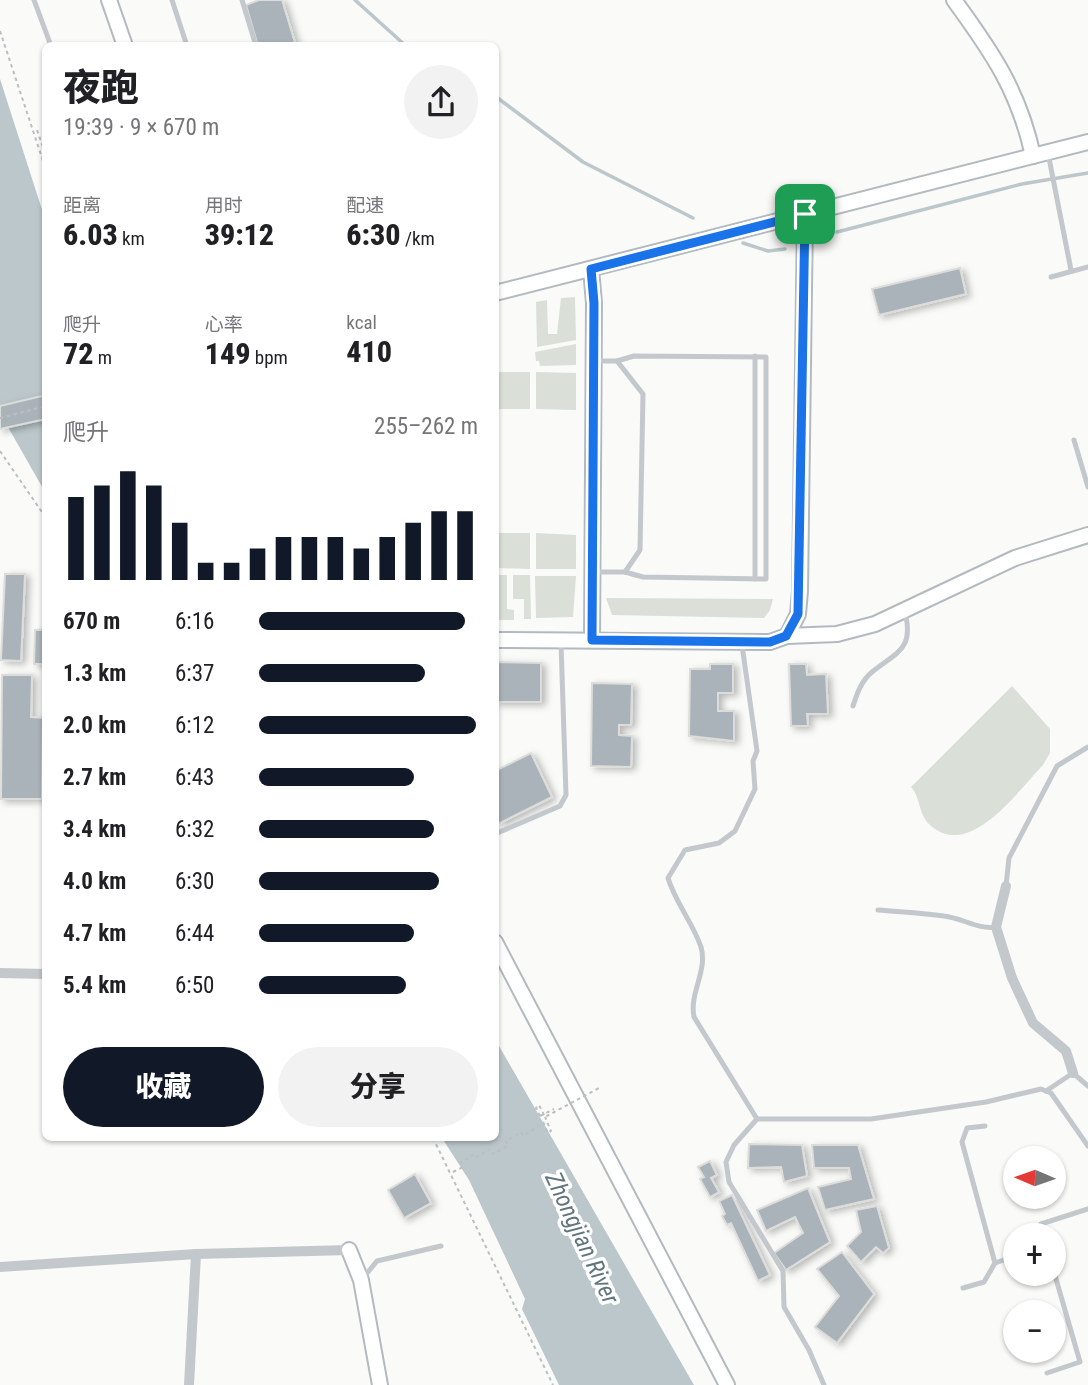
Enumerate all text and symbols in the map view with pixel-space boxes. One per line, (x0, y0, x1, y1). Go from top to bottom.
button: share (404, 65, 478, 139)
text: 夜跑 (63, 66, 139, 110)
text: 19:39 · 9 × 670 m (63, 114, 219, 141)
pin (775, 184, 835, 244)
text: 距离 (63, 194, 101, 217)
text: 用时 (205, 194, 243, 217)
text: 配速 (346, 194, 384, 217)
icon: arrive (786, 195, 824, 233)
text: 6.03 (63, 217, 118, 252)
text: 39:12 (205, 217, 274, 252)
text: 6:30 (346, 217, 401, 252)
text: km (118, 227, 145, 250)
text: /km (401, 227, 435, 250)
text: kcal (346, 311, 377, 334)
text: 爬升 (63, 313, 101, 336)
text: 心率 (205, 313, 243, 336)
text: 410 (346, 334, 392, 369)
text: 72 (63, 336, 94, 371)
text: 149 (205, 336, 250, 371)
text: m (94, 346, 112, 369)
text: bpm (250, 346, 288, 369)
text: 255–262 m (374, 413, 478, 440)
text: 爬升 (63, 419, 109, 446)
text: 670 m (63, 608, 120, 635)
text: 6:16 (175, 608, 214, 635)
text: 1.3 km (63, 660, 126, 687)
text: 6:37 (175, 660, 214, 687)
text: 2.0 km (63, 712, 126, 739)
text: 6:12 (175, 712, 214, 739)
text: 2.7 km (63, 764, 126, 791)
text: 6:43 (175, 764, 214, 791)
text: 3.4 km (63, 816, 126, 843)
text: 6:32 (175, 816, 214, 843)
text: 4.0 km (63, 868, 126, 895)
text: 6:30 (175, 868, 214, 895)
text: 4.7 km (63, 920, 126, 947)
text: 6:44 (175, 920, 214, 947)
text: 5.4 km (63, 972, 126, 999)
text: 6:50 (175, 972, 214, 999)
button: 收藏 (63, 1047, 264, 1127)
button: 分享 (278, 1047, 478, 1127)
north arrow (1003, 1146, 1066, 1209)
map controls (1003, 1146, 1066, 1363)
water label: Zhongjian River (539, 1167, 625, 1309)
button: + (1003, 1223, 1066, 1286)
button: − (1003, 1300, 1066, 1363)

